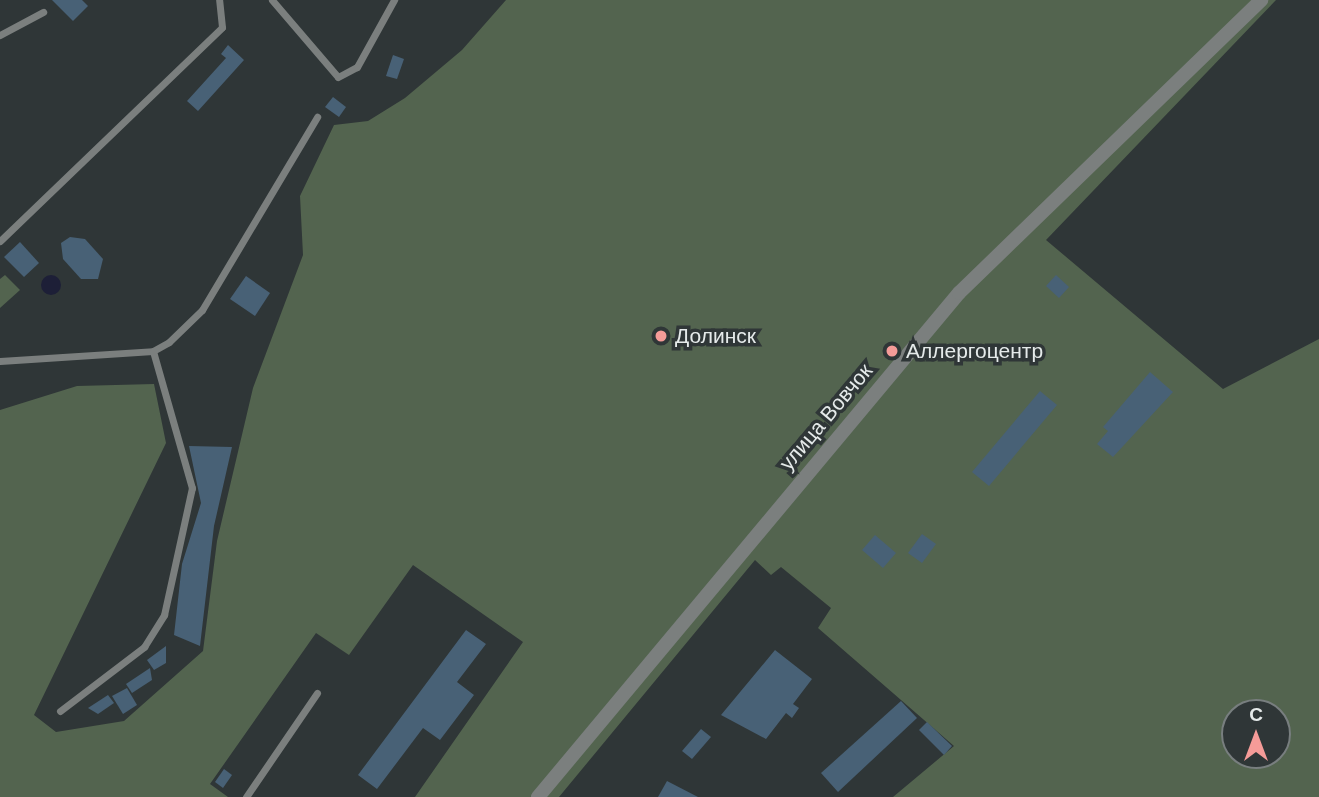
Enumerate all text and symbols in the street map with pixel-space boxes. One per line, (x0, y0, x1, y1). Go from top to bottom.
place label: Долинск (675, 323, 756, 349)
marker: Долинск (653, 328, 669, 344)
place label: Аллергоцентр (906, 338, 1043, 364)
marker: Аллергоцентр (884, 343, 900, 359)
street label: улица Вовчок (774, 359, 878, 475)
north arrow (1221, 699, 1291, 769)
text: С (1249, 704, 1263, 725)

